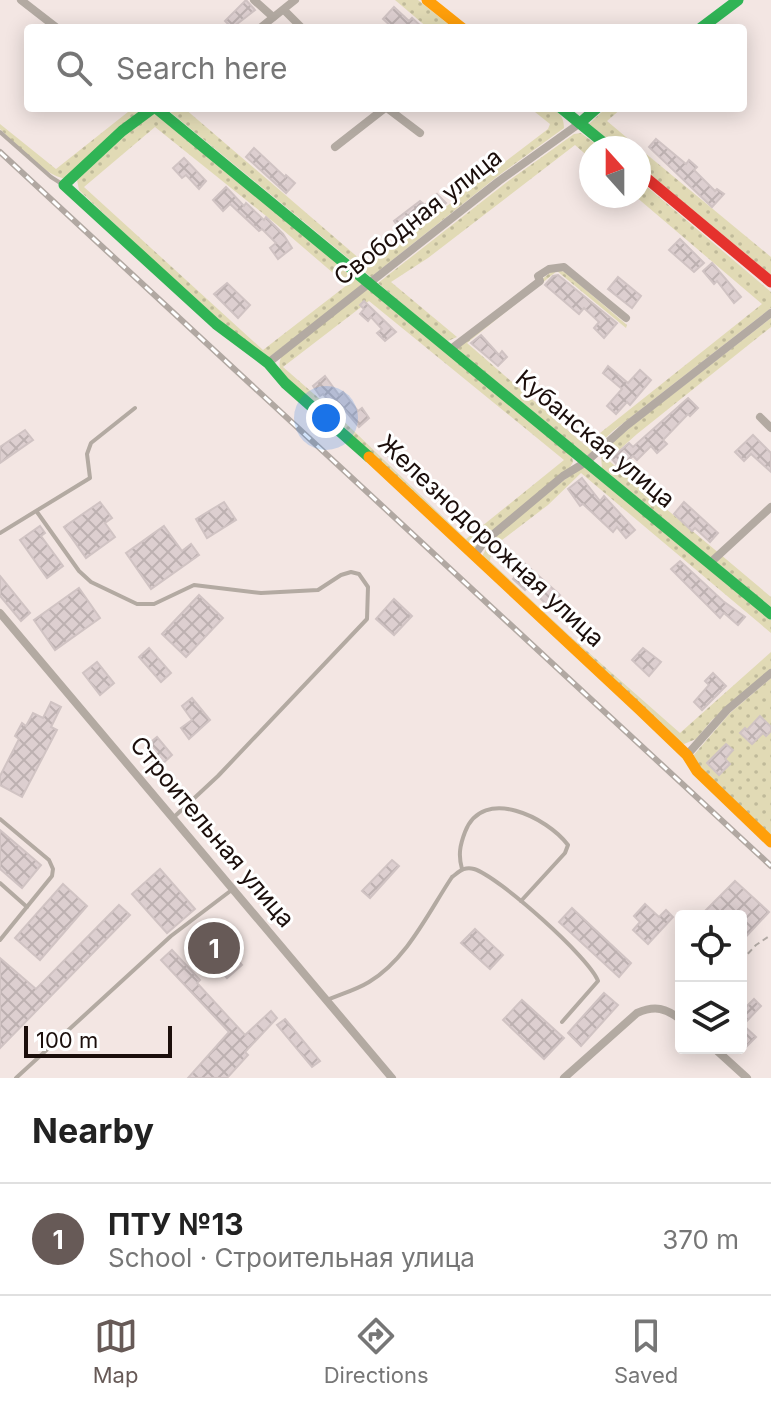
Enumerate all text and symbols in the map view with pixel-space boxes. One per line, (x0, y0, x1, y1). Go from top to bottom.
search box (24, 24, 747, 112)
icon: search (52, 46, 96, 90)
text: Search here (116, 50, 288, 86)
north arrow (579, 136, 651, 208)
street label: Свободная улица (328, 142, 507, 291)
street label: Кубанская улица (510, 364, 681, 514)
your location (306, 398, 346, 438)
street label: Железнодорожная улица (372, 428, 610, 653)
street label: Строительная улица (124, 730, 301, 933)
map controls (675, 910, 747, 1054)
button: locate (675, 910, 747, 982)
pin: 1 (188, 918, 240, 978)
button: layers (675, 982, 747, 1054)
scale bar (24, 1022, 172, 1058)
text: 100 m (36, 1027, 98, 1053)
text: Nearby (32, 1110, 154, 1151)
text: ПТУ №13 (108, 1206, 244, 1242)
text: 1 (52, 1224, 64, 1255)
text: 370 m (662, 1224, 739, 1255)
text: School · Строительная улица (108, 1242, 475, 1273)
tab: Map (93, 1314, 138, 1388)
tab: Directions (324, 1314, 429, 1388)
tab: Saved (614, 1314, 678, 1388)

